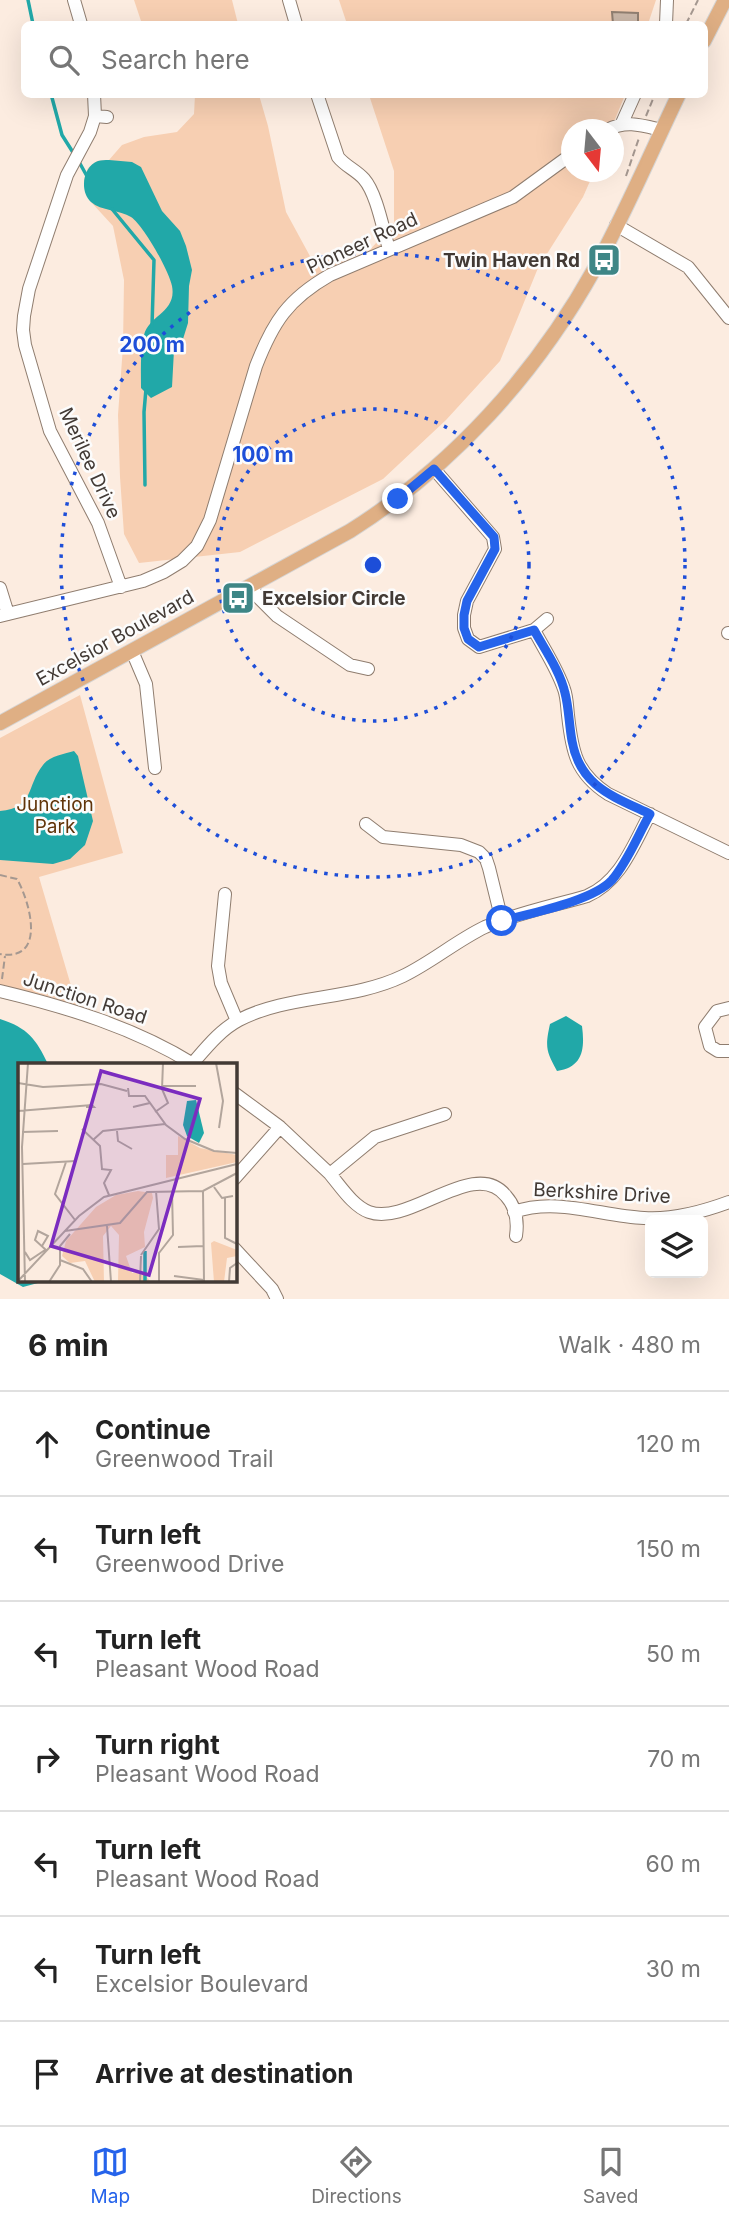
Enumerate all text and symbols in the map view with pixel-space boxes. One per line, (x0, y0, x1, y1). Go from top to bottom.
search box (21, 21, 708, 98)
icon: search (45, 41, 83, 79)
text: Search here (101, 44, 250, 75)
north arrow (561, 119, 624, 182)
street label: Pioneer Road (303, 207, 421, 279)
bus stop icon: Twin Haven Rd (585, 241, 623, 279)
place label: Twin Haven Rd (443, 249, 580, 272)
text: 200 m (119, 332, 185, 357)
street label: Merilee Drive (54, 404, 126, 522)
text: 100 m (232, 442, 294, 467)
route end (382, 483, 413, 514)
centre of rings (361, 553, 385, 577)
bus stop icon: Excelsior Circle (219, 579, 257, 617)
street label: Excelsior Boulevard (32, 585, 198, 691)
place label: Excelsior Circle (262, 587, 406, 610)
park label: Junction Park (16, 793, 94, 838)
route start (486, 905, 517, 936)
street label: Junction Road (20, 967, 150, 1029)
inset map (18, 1063, 236, 1282)
street label: Berkshire Drive (533, 1178, 671, 1208)
map controls (645, 1215, 708, 1278)
button: layers (645, 1215, 708, 1278)
text: 6 min (28, 1327, 109, 1363)
text: Walk · 480 m (559, 1331, 701, 1359)
text: Continue (95, 1414, 211, 1445)
icon: ahead (28, 1425, 66, 1463)
text: 120 m (636, 1430, 701, 1458)
text: Greenwood Trail (95, 1445, 274, 1473)
text: Turn left (95, 1519, 201, 1550)
icon: left (28, 1530, 66, 1568)
text: 150 m (637, 1535, 701, 1563)
text: Greenwood Drive (95, 1550, 284, 1578)
text: Turn left (95, 1624, 201, 1655)
icon: left (28, 1635, 66, 1673)
text: 50 m (646, 1640, 701, 1668)
text: Pleasant Wood Road (95, 1655, 320, 1683)
text: Turn right (95, 1729, 220, 1760)
icon: right (28, 1740, 66, 1778)
text: 70 m (647, 1745, 701, 1773)
text: Pleasant Wood Road (95, 1760, 320, 1788)
text: Turn left (95, 1834, 201, 1865)
icon: left (28, 1845, 66, 1883)
text: 60 m (646, 1850, 701, 1878)
text: Pleasant Wood Road (95, 1865, 320, 1893)
text: Turn left (95, 1939, 201, 1970)
icon: left (28, 1950, 66, 1988)
text: 30 m (646, 1955, 701, 1983)
text: Excelsior Boulevard (95, 1970, 309, 1998)
icon: arrive (28, 2055, 66, 2093)
text: Arrive at destination (95, 2058, 354, 2089)
tab: Map (91, 2143, 130, 2208)
tab: Directions (311, 2143, 402, 2208)
tab: Saved (583, 2143, 638, 2208)

